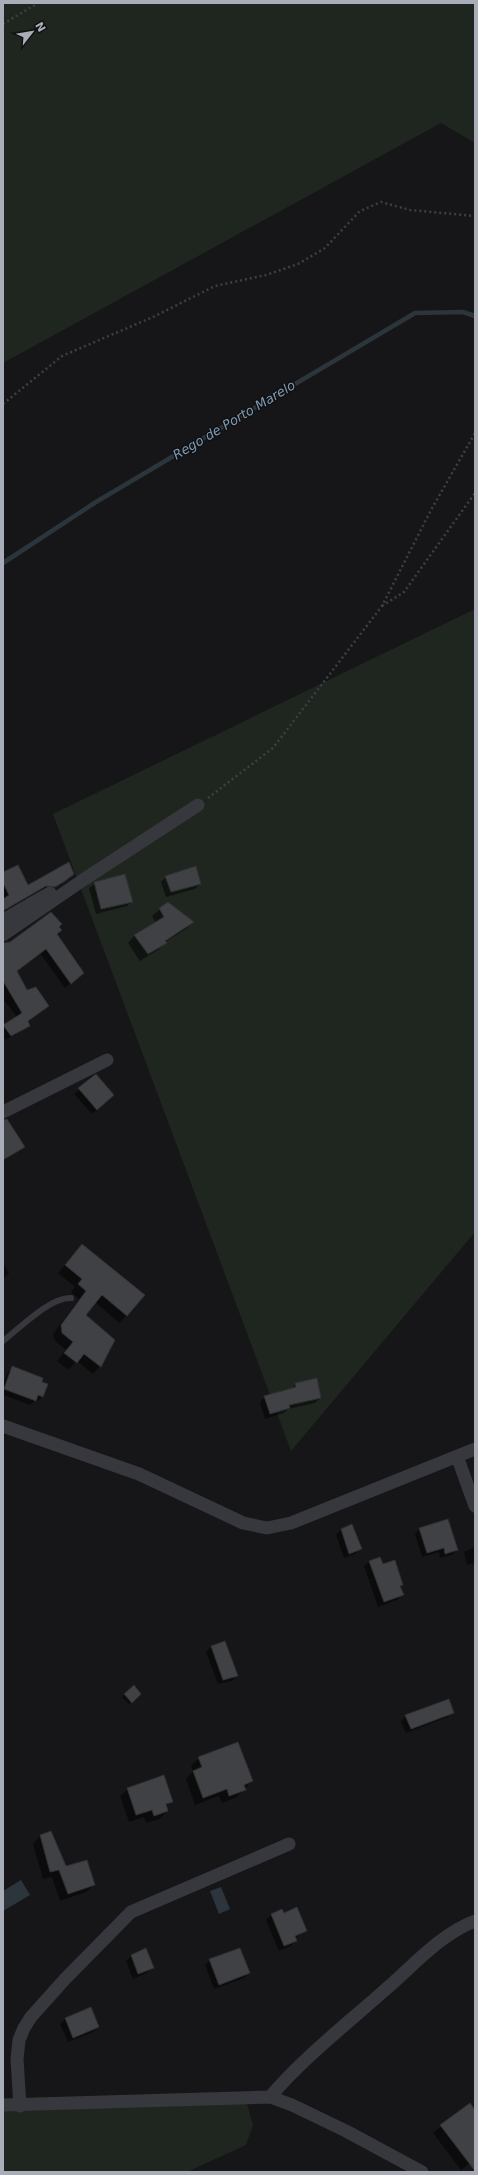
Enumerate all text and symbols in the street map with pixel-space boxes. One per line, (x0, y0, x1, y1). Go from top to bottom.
north arrow (12, 12, 52, 52)
text: N (32, 20, 48, 34)
water label: Rego de Porto Marelo (170, 377, 298, 463)

